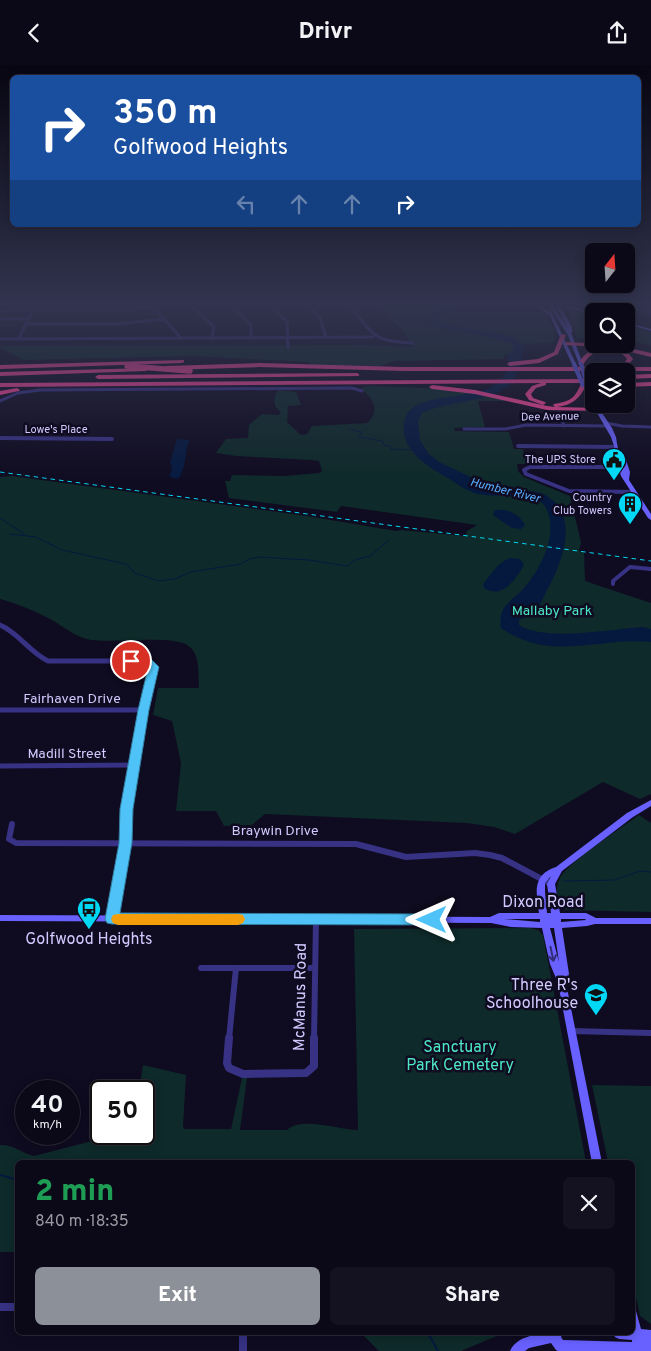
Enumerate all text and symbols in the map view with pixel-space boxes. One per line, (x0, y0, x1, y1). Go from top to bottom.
icon: back (20, 19, 48, 47)
text: Drivr (299, 19, 352, 46)
icon: share (603, 19, 631, 47)
text: 350 m (113, 92, 218, 136)
icon: right (30, 95, 95, 160)
text: Golfwood Heights (113, 135, 288, 162)
icon: left (232, 190, 260, 218)
icon: ahead (285, 190, 313, 218)
icon: ahead (338, 190, 366, 218)
icon: right (391, 190, 419, 218)
north arrow (585, 243, 635, 293)
map controls (585, 243, 635, 413)
button: search (585, 303, 635, 353)
button: layers (585, 363, 635, 413)
street label: Dee Avenue (521, 409, 579, 425)
street label: Lowe's Place (24, 423, 88, 437)
public building icon: The UPS Store (601, 447, 627, 481)
place label: The UPS Store (525, 453, 596, 467)
water label: Humber River (468, 475, 543, 508)
place label: Country Club Towers (553, 491, 612, 518)
building icon: Country Club Towers (617, 491, 643, 525)
park label: Mallaby Park (512, 603, 592, 620)
pin (110, 640, 152, 682)
icon: arrive (117, 647, 145, 675)
street label: Fairhaven Drive (23, 691, 121, 708)
street label: Madill Street (27, 746, 107, 763)
street label: Braywin Drive (231, 823, 319, 840)
position arrow (405, 893, 457, 945)
street label: Dixon Road (502, 893, 584, 913)
bus stop icon: Golfwood Heights (76, 896, 102, 930)
place label: Golfwood Heights (25, 930, 153, 950)
street label: McManus Road (290, 943, 312, 1051)
one-way arrow (548, 946, 558, 962)
place label: Three R's Schoolhouse (486, 976, 578, 1014)
school or university icon: Three R's Schoolhouse (583, 982, 609, 1016)
park label: Sanctuary Park Cemetery (406, 1038, 514, 1076)
speed limit sign: 50 (90, 1080, 155, 1145)
text: 40 (31, 1090, 64, 1122)
text: km/h (33, 1117, 62, 1133)
text: 2 min (35, 1174, 114, 1211)
button: close (563, 1177, 615, 1229)
text: 840 m · 18:35 (35, 1212, 129, 1232)
button: Exit (35, 1267, 320, 1325)
button: Share (330, 1267, 615, 1325)

